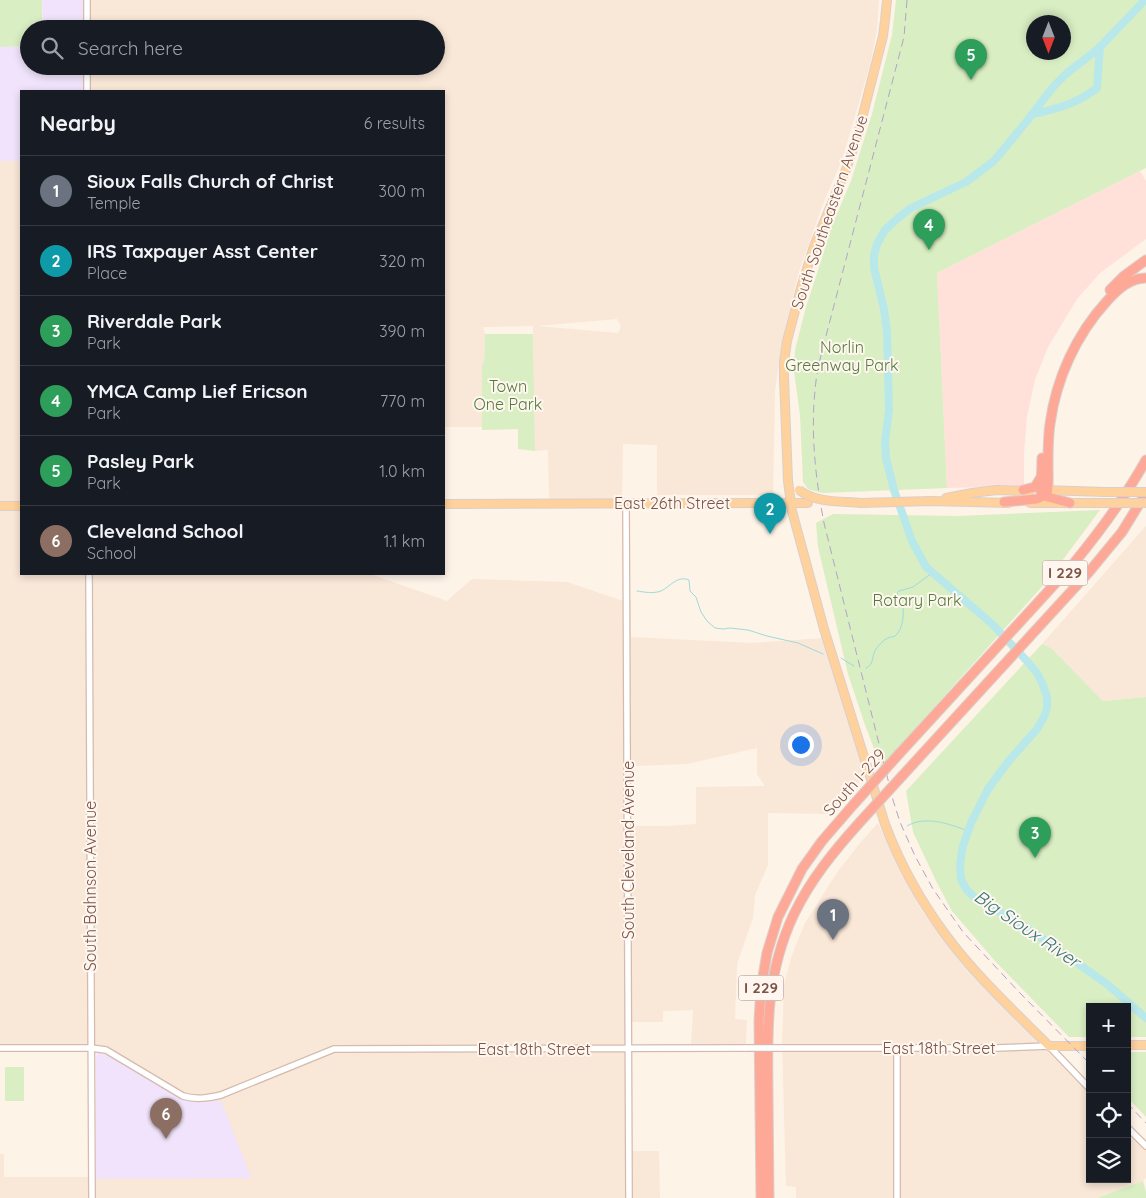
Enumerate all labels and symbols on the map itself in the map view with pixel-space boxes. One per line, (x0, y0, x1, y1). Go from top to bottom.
north arrow (1026, 15, 1071, 60)
pin: 5 (955, 39, 987, 80)
street label: South Southeastern Avenue (786, 112, 872, 312)
pin: 4 (913, 209, 945, 250)
park label: Norlin Greenway Park (785, 337, 899, 375)
park label: Town One Park (474, 376, 542, 414)
street label: East 26th Street (614, 493, 730, 513)
pin: 2 (754, 493, 786, 534)
road number: I 229 (1042, 560, 1088, 586)
park label: Rotary Park (873, 590, 961, 610)
your location (788, 732, 814, 758)
street label: South I-229 (819, 744, 889, 820)
street label: South Cleveland Avenue (618, 761, 638, 939)
street label: South Bahnson Avenue (80, 801, 100, 971)
pin: 3 (1019, 817, 1051, 858)
water label: Big Sioux River (970, 885, 1086, 974)
pin: 1 (817, 899, 849, 940)
road number: I 229 (738, 976, 784, 1000)
street label: East 18th Street (882, 1038, 996, 1058)
street label: East 18th Street (477, 1039, 591, 1059)
pin: 6 (150, 1098, 182, 1139)

